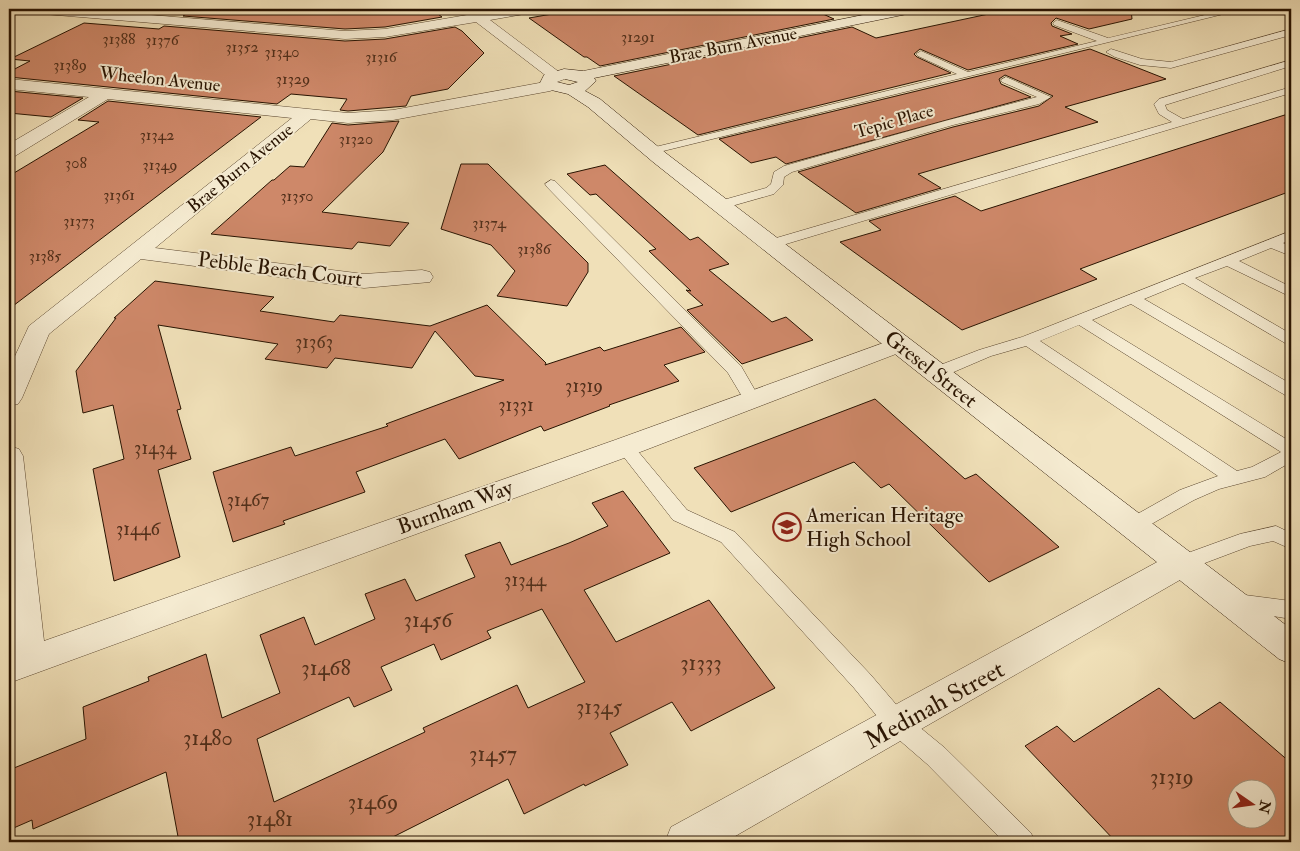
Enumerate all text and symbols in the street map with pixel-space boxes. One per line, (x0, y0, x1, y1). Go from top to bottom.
street label: Brae Burn Avenue (667, 22, 800, 69)
house number: 31291 (621, 27, 655, 47)
house number: 31388 (102, 29, 136, 49)
house number: 31376 (145, 30, 180, 50)
house number: 31352 (225, 37, 259, 57)
house number: 31340 (265, 42, 299, 62)
house number: 31316 (365, 47, 398, 67)
house number: 31389 (53, 55, 87, 75)
street label: Wheelon Avenue (97, 62, 222, 97)
house number: 31329 (276, 69, 310, 89)
street label: Tepic Place (852, 99, 937, 144)
street label: Brae Burn Avenue (183, 118, 298, 218)
house number: 31342 (140, 125, 174, 145)
house number: 31320 (339, 129, 373, 149)
house number: 308 (65, 153, 87, 173)
house number: 31349 (143, 155, 177, 175)
house number: 31361 (103, 185, 135, 205)
house number: 31350 (280, 186, 314, 206)
house number: 31373 (63, 211, 95, 231)
house number: 31374 (472, 213, 507, 233)
house number: 31386 (517, 239, 552, 259)
house number: 31385 (29, 246, 61, 266)
street label: Pebble Beach Court (196, 246, 364, 293)
street label: Gresel Street (879, 325, 983, 414)
house number: 31363 (295, 330, 333, 354)
house number: 31319 (565, 374, 603, 398)
house number: 31331 (498, 393, 534, 417)
house number: 31434 (134, 436, 177, 460)
street label: Burnham Way (394, 474, 517, 541)
house number: 31467 (227, 488, 270, 512)
place label: American Heritage High School (805, 502, 964, 553)
school or university icon: American Heritage High School (772, 512, 802, 542)
house number: 31446 (116, 517, 161, 541)
house number: 31344 (504, 568, 547, 592)
house number: 31456 (404, 606, 454, 634)
house number: 31333 (680, 649, 722, 677)
house number: 31468 (301, 654, 351, 682)
street label: Medinah Street (859, 654, 1010, 756)
house number: 31345 (576, 693, 622, 721)
house number: 31480 (183, 724, 233, 752)
house number: 31457 (469, 740, 517, 768)
house number: 31319 (1150, 763, 1194, 791)
north arrow (1228, 778, 1278, 828)
house number: 31469 (348, 788, 398, 816)
text: N (1254, 798, 1274, 815)
house number: 31481 (247, 805, 293, 833)

